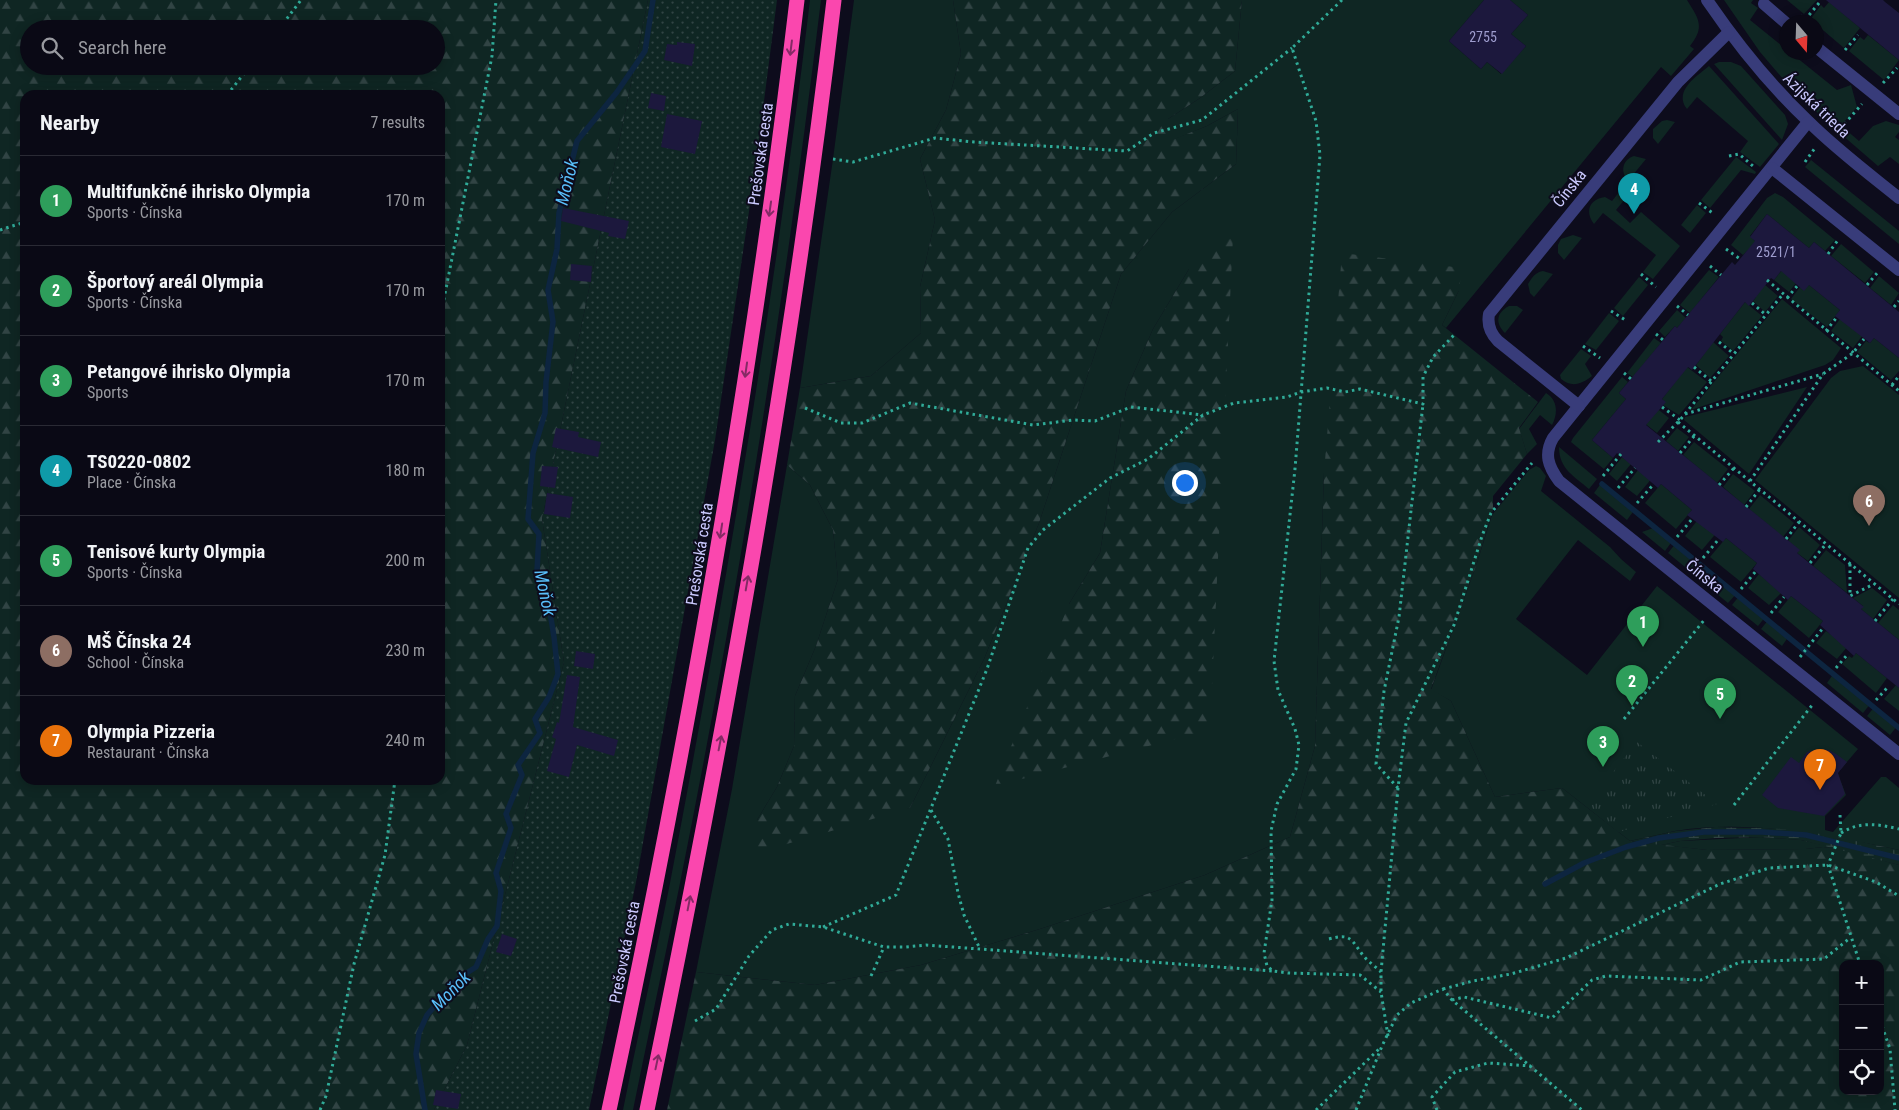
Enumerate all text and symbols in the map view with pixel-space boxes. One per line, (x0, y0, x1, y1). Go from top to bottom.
north arrow (1779, 15, 1824, 60)
search box (20, 20, 445, 75)
house number: 2755 (1469, 29, 1497, 45)
icon: search (38, 34, 66, 62)
text: Search here (78, 36, 166, 59)
one-way arrow (786, 40, 796, 56)
street label: Ázijská trieda (1779, 69, 1854, 142)
street label: Prešovská cesta (744, 101, 777, 207)
text: Nearby (40, 111, 99, 135)
text: 7 results (370, 113, 425, 132)
water label: Moňok (551, 155, 583, 207)
street label: Čínska (1548, 165, 1590, 211)
pin: 4 (1618, 173, 1650, 214)
text: Multifunkčné ihrisko Olympia (87, 180, 310, 203)
text: 1 (52, 191, 60, 210)
text: 170 m (386, 191, 425, 210)
one-way arrow (764, 201, 774, 217)
text: Sports · Čínska (87, 203, 183, 222)
house number: 2521/1 (1756, 244, 1796, 260)
text: Športový areál Olympia (87, 270, 263, 293)
text: 2 (52, 281, 60, 300)
text: 170 m (386, 281, 425, 300)
text: Sports · Čínska (87, 293, 183, 312)
text: Petangové ihrisko Olympia (87, 360, 290, 383)
one-way arrow (741, 362, 751, 378)
text: 3 (52, 371, 60, 390)
text: 170 m (386, 371, 425, 390)
text: Sports (87, 383, 129, 402)
text: TS0220-0802 (87, 450, 191, 473)
text: 4 (52, 461, 60, 480)
text: 180 m (386, 461, 425, 480)
your location (1172, 470, 1198, 496)
text: Place · Čínska (87, 473, 176, 492)
pin: 6 (1853, 485, 1885, 526)
street label: Prešovská cesta (682, 501, 717, 607)
one-way arrow (715, 522, 725, 538)
text: Tenisové kurty Olympia (87, 540, 265, 563)
text: 5 (52, 551, 60, 570)
text: 200 m (386, 551, 425, 570)
street label: Čínska (1682, 555, 1728, 597)
text: Sports · Čínska (87, 563, 183, 582)
water label: Moňok (530, 568, 561, 619)
one-way arrow (743, 576, 753, 592)
pin: 1 (1627, 606, 1659, 647)
text: MŠ Čínska 24 (87, 630, 191, 653)
text: 6 (52, 641, 60, 660)
text: 230 m (386, 641, 425, 660)
text: School · Čínska (87, 653, 184, 672)
pin: 2 (1616, 665, 1648, 706)
pin: 5 (1704, 678, 1736, 719)
text: Olympia Pizzeria (87, 720, 215, 743)
pin: 3 (1587, 726, 1619, 767)
text: 7 (52, 731, 60, 750)
text: 240 m (386, 731, 425, 750)
one-way arrow (715, 736, 725, 752)
text: Restaurant · Čínska (87, 743, 209, 762)
pin: 7 (1804, 749, 1836, 790)
one-way arrow (685, 896, 695, 912)
street label: Prešovská cesta (605, 899, 644, 1005)
map controls (1839, 960, 1884, 1095)
button: + (1839, 960, 1884, 1005)
water label: Moňok (427, 966, 476, 1015)
button: − (1839, 1005, 1884, 1050)
button: locate (1839, 1050, 1884, 1095)
one-way arrow (652, 1055, 662, 1071)

